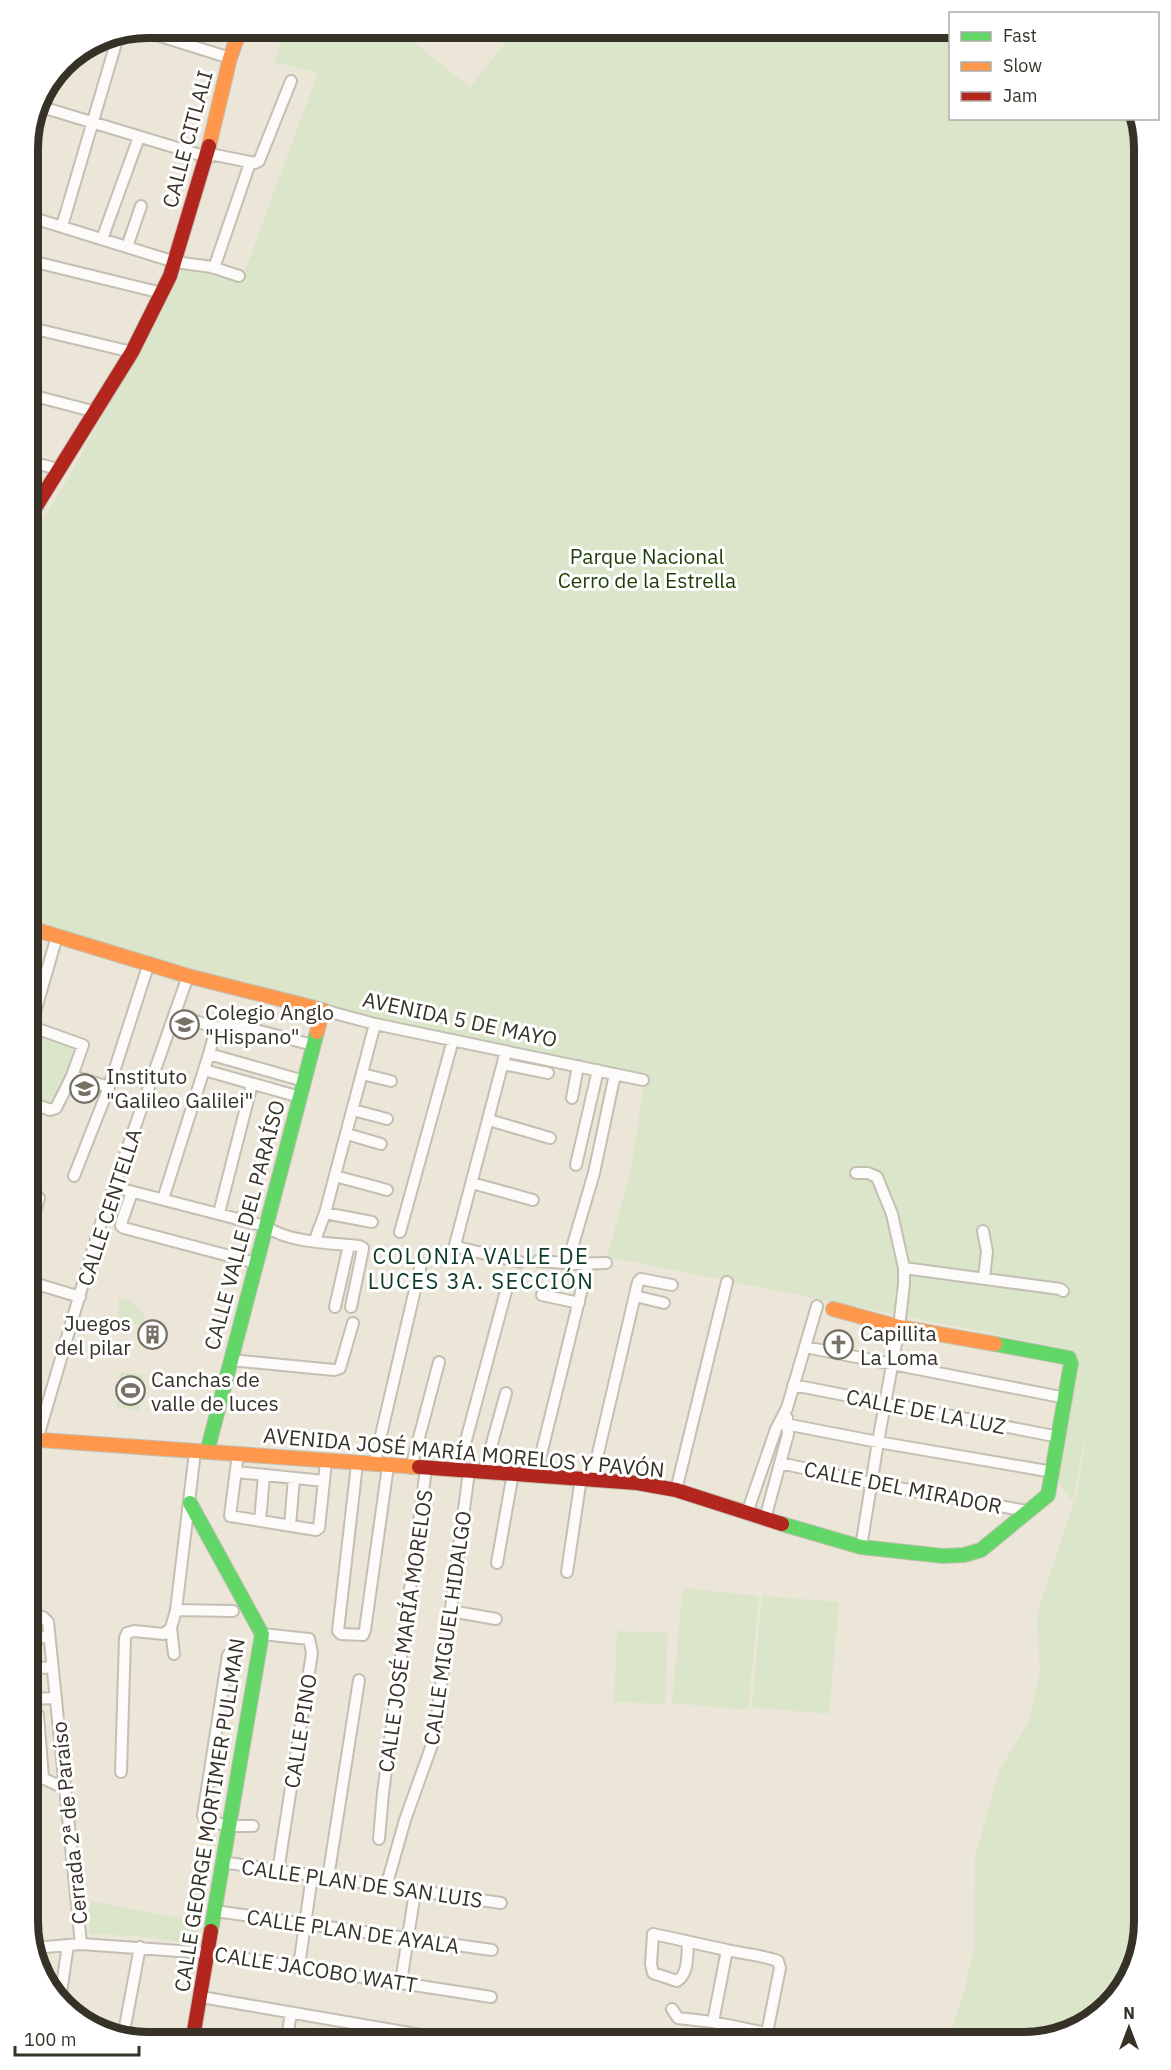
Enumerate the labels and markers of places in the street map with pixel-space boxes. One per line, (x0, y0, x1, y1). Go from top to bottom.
place label: Colegio Anglo "Hispano" (205, 998, 334, 1050)
school or university icon: Colegio Anglo "Hispano" (168, 1008, 200, 1040)
place label: Instituto "Galileo Galilei" (106, 1062, 253, 1114)
school or university icon: Instituto "Galileo Galilei" (69, 1072, 101, 1104)
place label: Juegos del pilar (55, 1309, 131, 1361)
building icon: Juegos del pilar (136, 1319, 168, 1351)
place label: Capillita La Loma (860, 1319, 938, 1371)
church icon: Capillita La Loma (823, 1329, 855, 1361)
place label: Canchas de valle de luces (151, 1365, 279, 1417)
sports icon: Canchas de valle de luces (114, 1375, 146, 1407)

